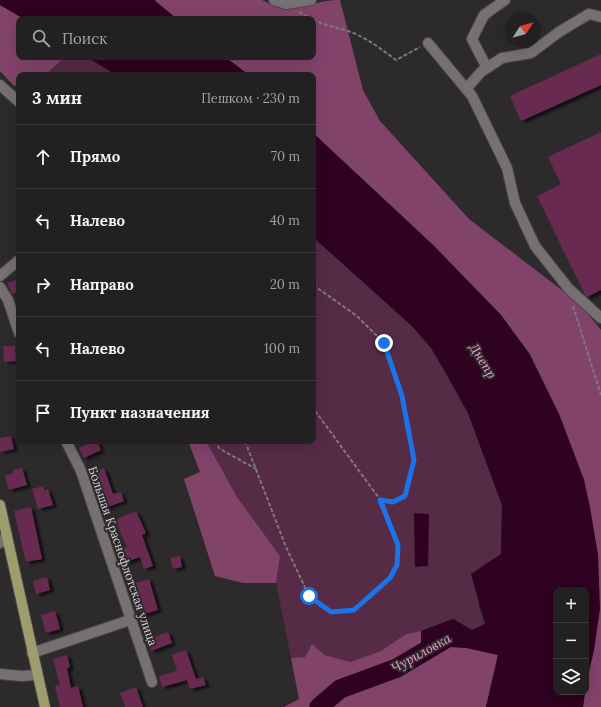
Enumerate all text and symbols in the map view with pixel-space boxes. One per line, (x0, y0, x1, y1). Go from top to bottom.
north arrow (505, 12, 541, 48)
search box (16, 16, 316, 60)
icon: search (30, 27, 52, 49)
text: Поиск (62, 29, 107, 48)
text: 3 мин (32, 87, 82, 109)
text: Пешком · 230 m (201, 90, 300, 107)
icon: ahead (32, 146, 54, 168)
text: Прямо (70, 147, 120, 166)
text: 70 m (271, 148, 300, 165)
icon: left (32, 210, 54, 232)
text: Налево (70, 211, 125, 230)
text: 40 m (270, 212, 300, 229)
icon: right (32, 274, 54, 296)
text: Направо (70, 275, 134, 294)
text: 20 m (270, 276, 300, 293)
route end (375, 334, 393, 352)
icon: left (32, 338, 54, 360)
text: Налево (70, 339, 125, 358)
text: 100 m (264, 340, 300, 357)
water label: Днепр (465, 340, 500, 382)
icon: arrive (32, 402, 54, 424)
text: Пункт назначения (70, 403, 210, 422)
street label: Большая Краснофлотская улица (85, 464, 161, 648)
route start (300, 587, 318, 605)
map controls (553, 587, 589, 695)
button: + (553, 587, 589, 623)
button: − (553, 623, 589, 659)
water label: Чуриловка (388, 629, 455, 676)
button: layers (553, 659, 589, 695)

